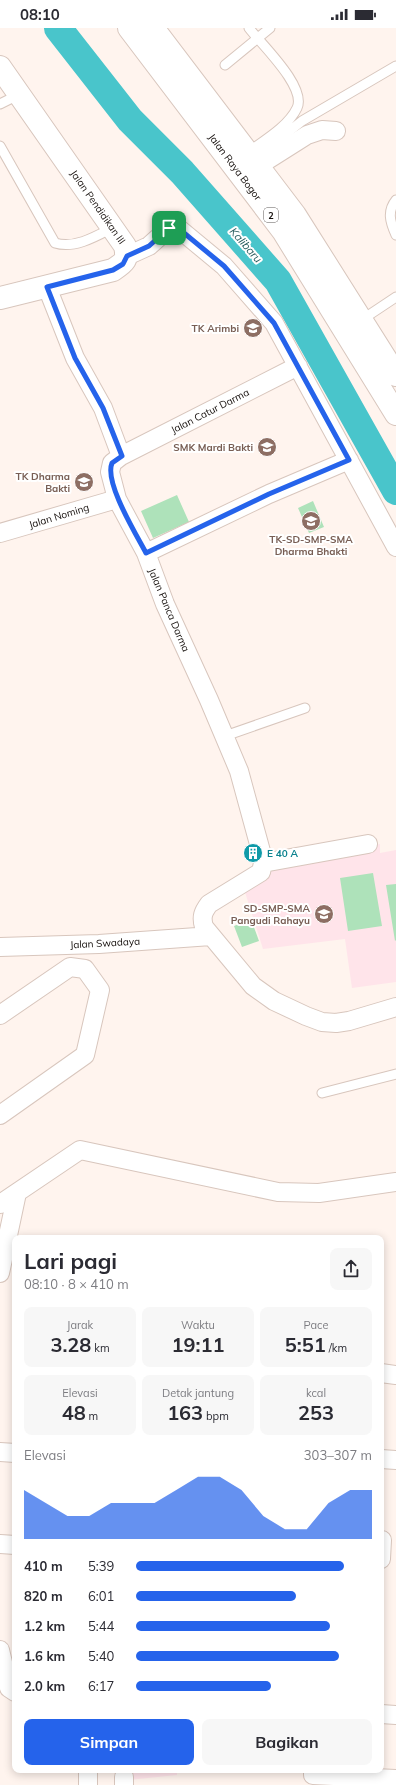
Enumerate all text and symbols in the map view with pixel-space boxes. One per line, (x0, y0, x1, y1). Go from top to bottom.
text: 08:10 (20, 5, 60, 24)
street label: Jalan Raya Bogor (206, 131, 265, 203)
street label: Jalan Pendidikan III (67, 167, 129, 247)
road number: 2 (264, 208, 278, 222)
pin (152, 211, 186, 245)
icon: arrive (158, 217, 180, 239)
water label: Kalibaru (227, 224, 265, 266)
school or university icon: TK Arimbi (242, 317, 264, 339)
place label: TK Arimbi (192, 322, 239, 335)
street label: Jalan Catur Darma (169, 386, 251, 436)
school or university icon: SMK Mardi Bakti (256, 436, 278, 458)
place label: SMK Mardi Bakti (173, 441, 253, 454)
place label: TK Dharma Bakti (15, 470, 70, 495)
school or university icon: TK Dharma Bakti (73, 471, 95, 493)
street label: Jalan Noming (27, 501, 91, 531)
school or university icon: TK-SD-SMP-SMA Dharma Bhakti (300, 510, 322, 532)
place label: TK-SD-SMP-SMA Dharma Bhakti (269, 533, 353, 558)
street label: Jalan Panca Darma (145, 566, 193, 654)
building icon: E 40 A (242, 842, 264, 864)
place label: E 40 A (267, 847, 298, 860)
place label: SD-SMP-SMA Pangudi Rahayu (231, 902, 310, 927)
school or university icon: SD-SMP-SMA Pangudi Rahayu (313, 903, 335, 925)
street label: Jalan Swadaya (70, 935, 140, 951)
text: Lari pagi (24, 1247, 117, 1275)
button: share (330, 1248, 372, 1290)
text: 08:10 · 8 × 410 m (24, 1276, 129, 1292)
text: Jarak (67, 1318, 93, 1332)
text: Waktu (181, 1318, 215, 1332)
text: Pace (304, 1318, 328, 1332)
text: 3.28 (50, 1332, 91, 1357)
text: 19:11 (172, 1332, 224, 1357)
text: 5:51 (285, 1332, 326, 1357)
text: km (91, 1341, 110, 1355)
text: /km (326, 1341, 347, 1355)
text: Elevasi (62, 1386, 98, 1400)
text: Detak jantung (162, 1386, 234, 1400)
text: kcal (306, 1386, 326, 1400)
text: 48 (62, 1400, 86, 1425)
text: 163 (167, 1400, 203, 1425)
text: 253 (298, 1400, 334, 1425)
text: m (86, 1409, 98, 1423)
text: bpm (203, 1409, 229, 1423)
text: Elevasi (24, 1447, 66, 1463)
text: 303–307 m (304, 1447, 372, 1463)
text: 410 m (24, 1558, 63, 1574)
text: 5:39 (88, 1558, 114, 1574)
text: 820 m (24, 1588, 63, 1604)
text: 6:01 (88, 1588, 114, 1604)
text: 1.2 km (24, 1618, 65, 1634)
text: 5:44 (88, 1618, 114, 1634)
text: 1.6 km (24, 1648, 65, 1664)
text: 5:40 (88, 1648, 114, 1664)
text: 2.0 km (24, 1678, 65, 1694)
text: 6:17 (88, 1678, 114, 1694)
button: Simpan (24, 1719, 194, 1765)
button: Bagikan (202, 1719, 372, 1765)

